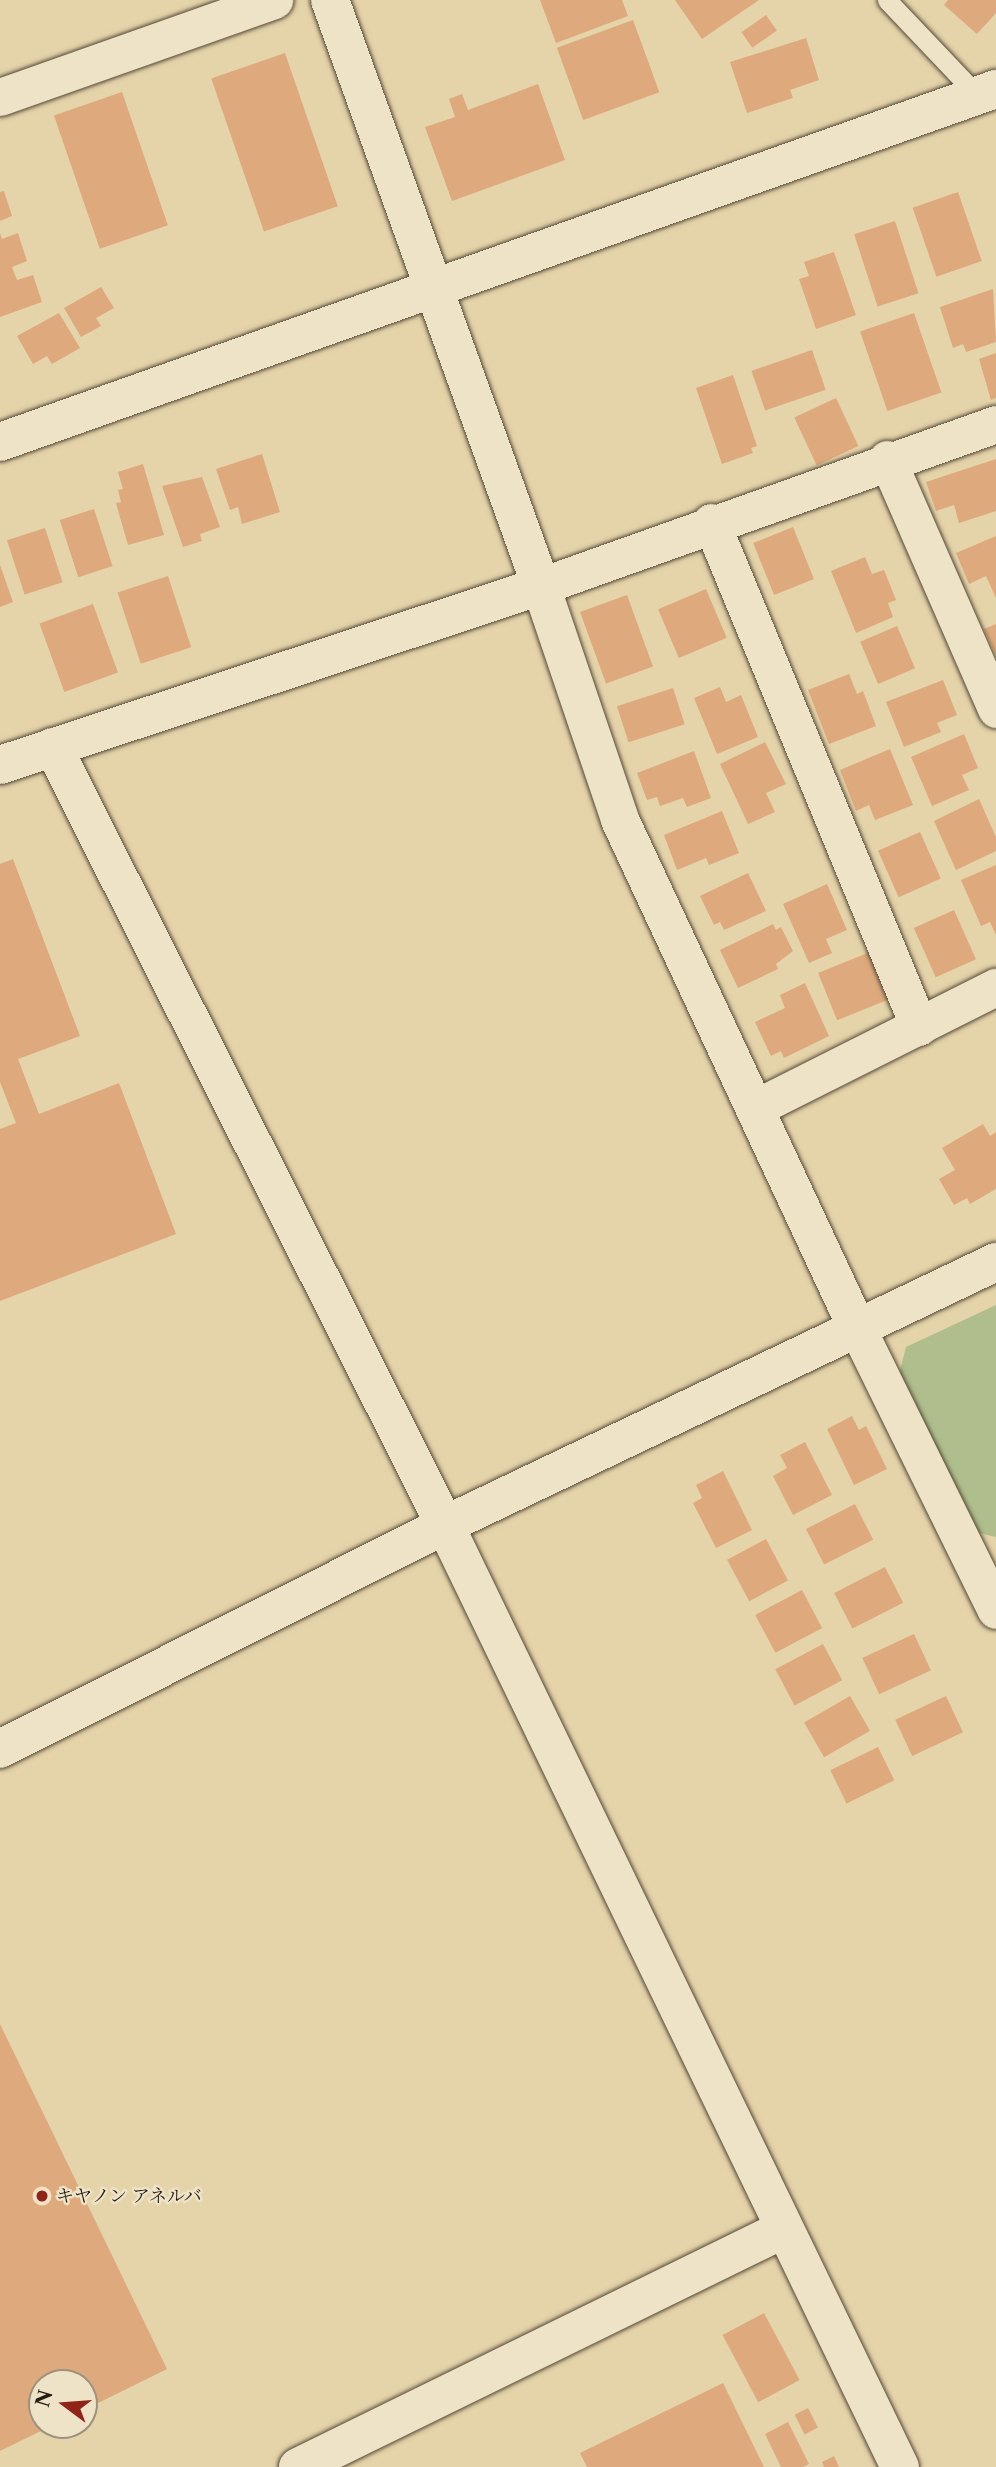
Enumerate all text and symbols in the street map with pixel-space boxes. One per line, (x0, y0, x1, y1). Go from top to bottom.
place label: キヤノン アネルバ (56, 2185, 205, 2207)
marker: キヤノン アネルバ (34, 2188, 50, 2204)
north arrow (28, 2369, 98, 2439)
text: N (31, 2388, 58, 2410)

